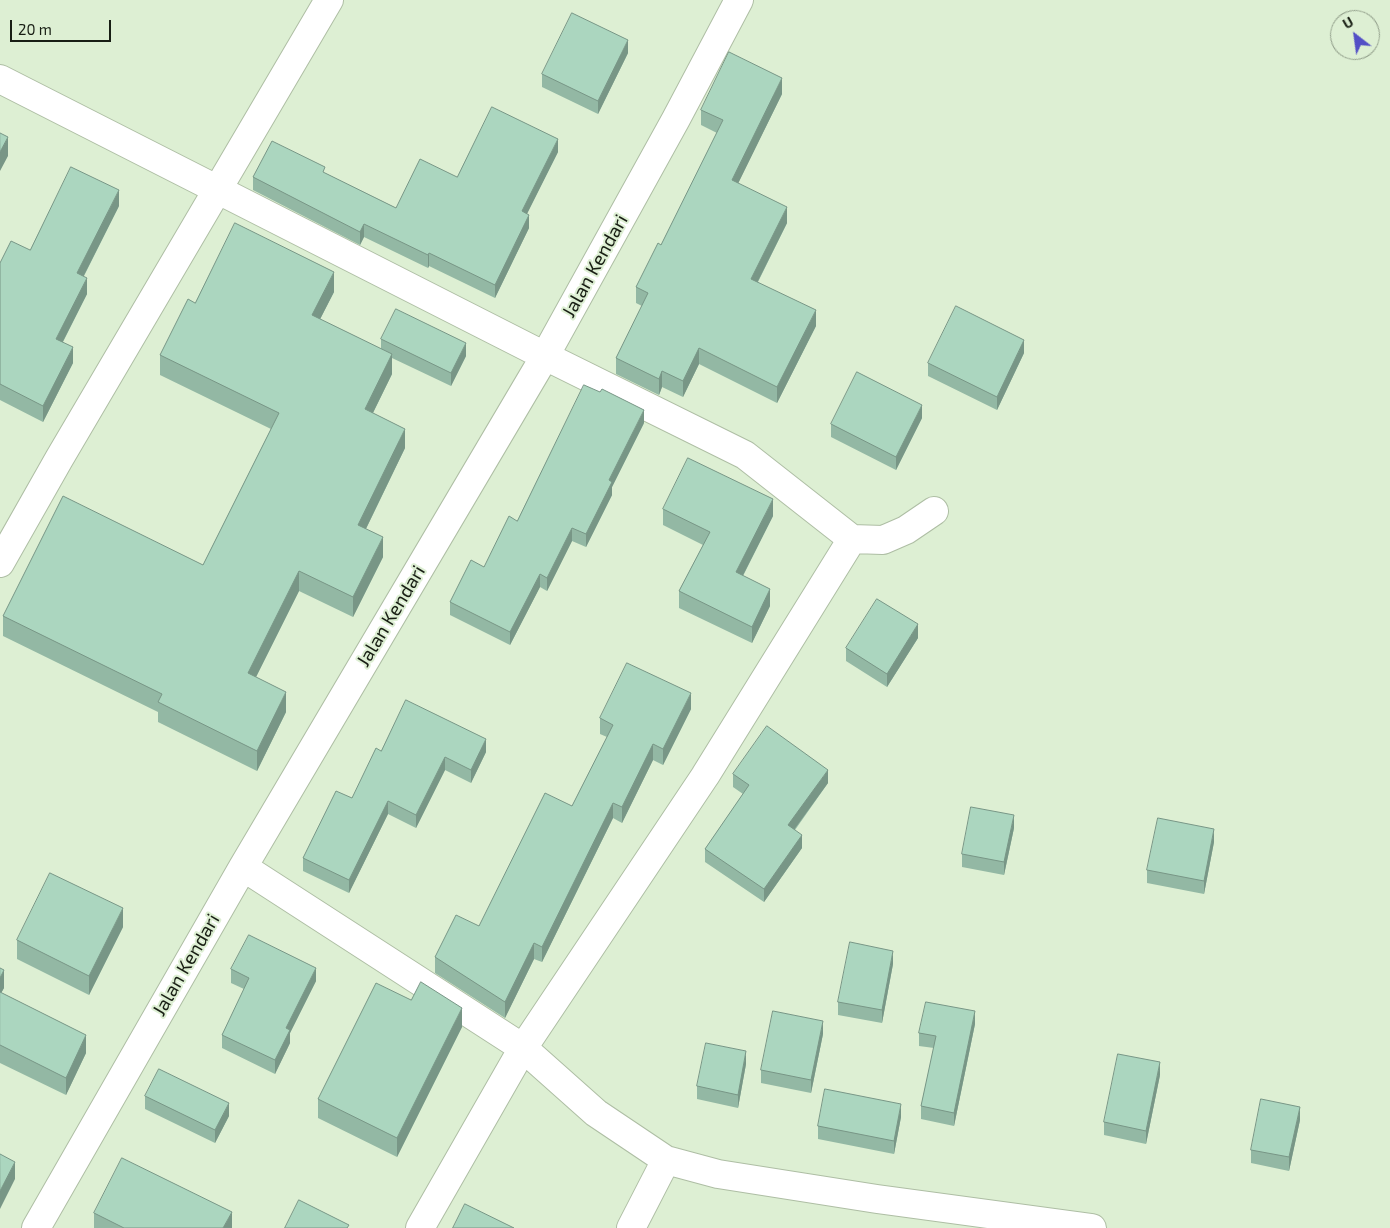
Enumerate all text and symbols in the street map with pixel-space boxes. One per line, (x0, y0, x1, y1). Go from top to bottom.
scale bar (12, 10, 114, 42)
north arrow (1330, 10, 1380, 60)
text: U (1339, 13, 1356, 32)
text: 20 m (18, 20, 52, 38)
street label: Jalan Kendari (557, 211, 633, 321)
street label: Jalan Kendari (352, 561, 430, 671)
street label: Jalan Kendari (148, 910, 224, 1020)

